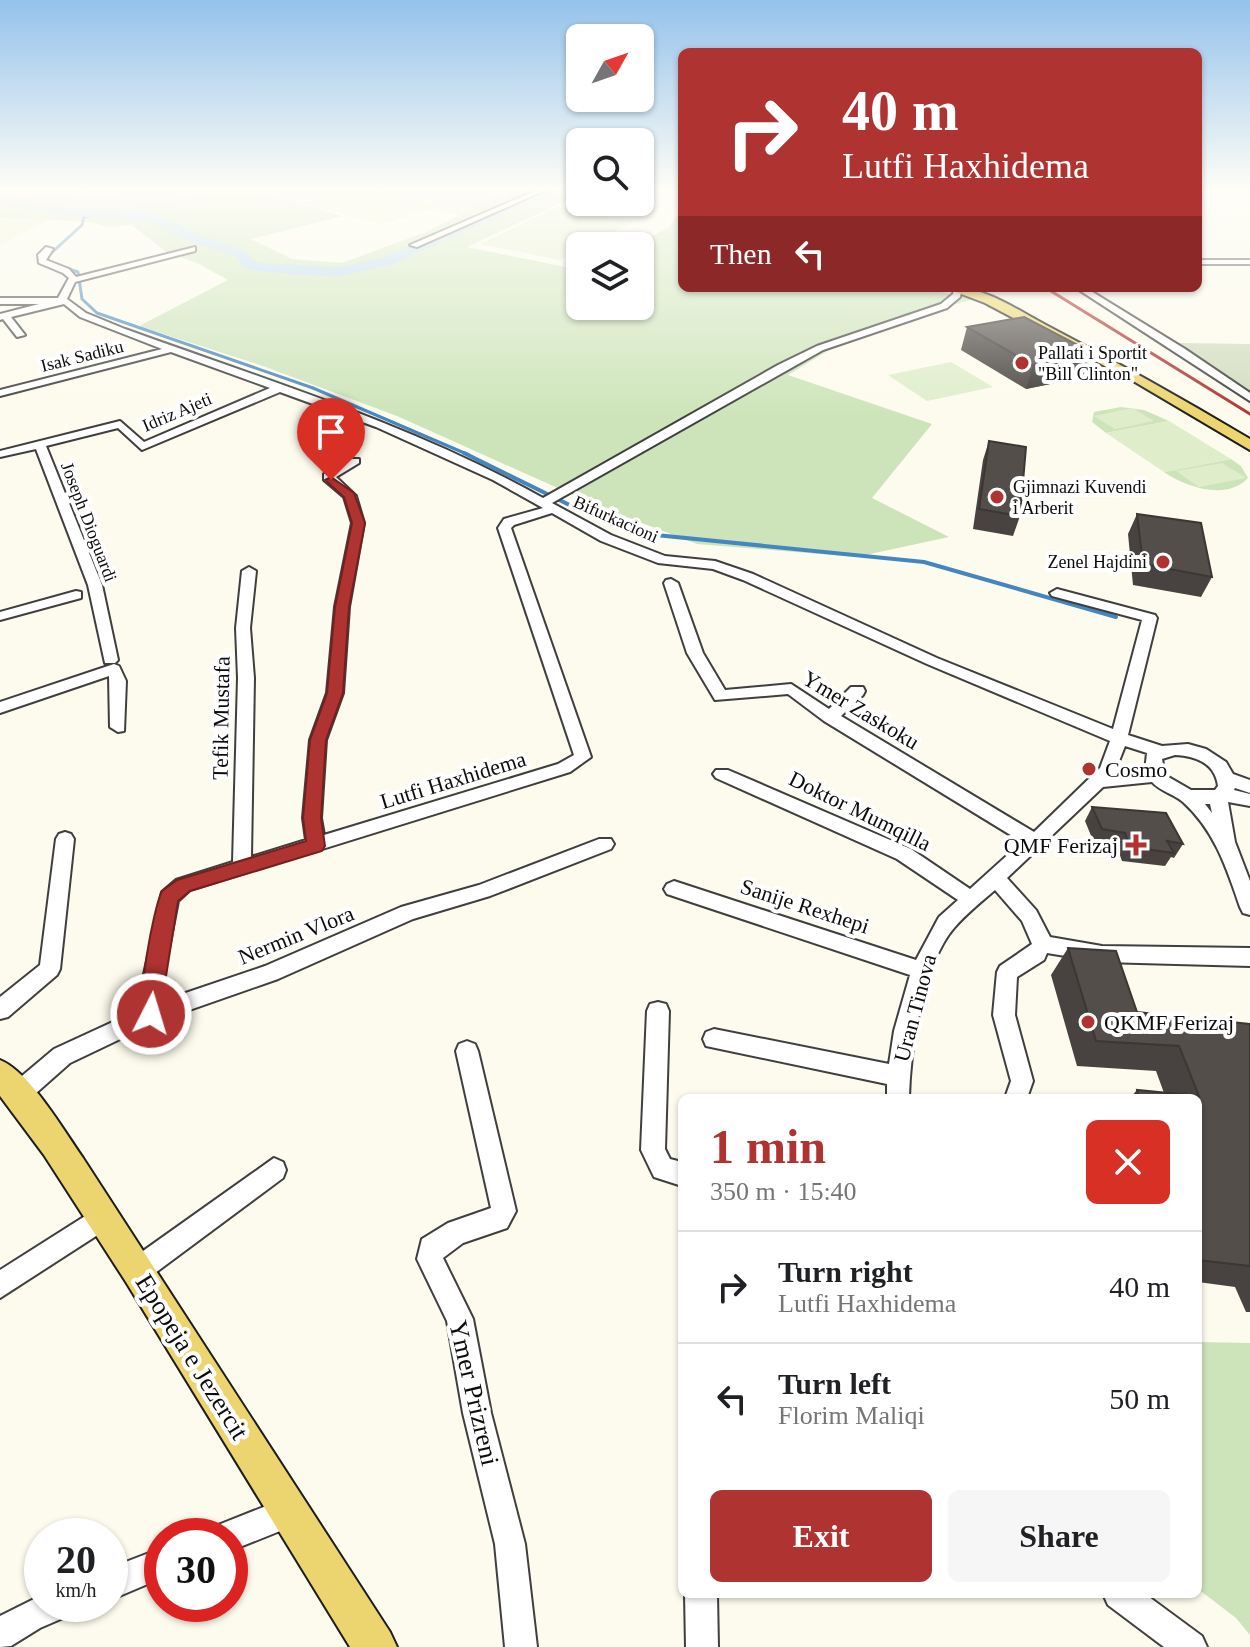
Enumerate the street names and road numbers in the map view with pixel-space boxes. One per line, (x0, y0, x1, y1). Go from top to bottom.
street label: Isak Sadiku (39, 336, 125, 376)
street label: Idriz Ajeti (139, 388, 215, 436)
street label: Joseph Dioguardi (57, 459, 121, 585)
street label: Bifurkacioni (570, 491, 662, 547)
street label: Tefik Mustafa (207, 656, 235, 780)
street label: Ymer Zaskoku (798, 665, 924, 755)
street label: Lutfi Haxhidema (377, 746, 529, 814)
street label: Doktor Mumqilla (785, 766, 935, 856)
street label: Sanije Rexhepi (738, 873, 872, 939)
street label: Nermin Vlora (235, 900, 358, 970)
street label: Uran Tinova (889, 951, 941, 1065)
street label: Epopeja e Jezercit (130, 1269, 255, 1446)
street label: Ymer Prizreni (443, 1318, 505, 1468)

